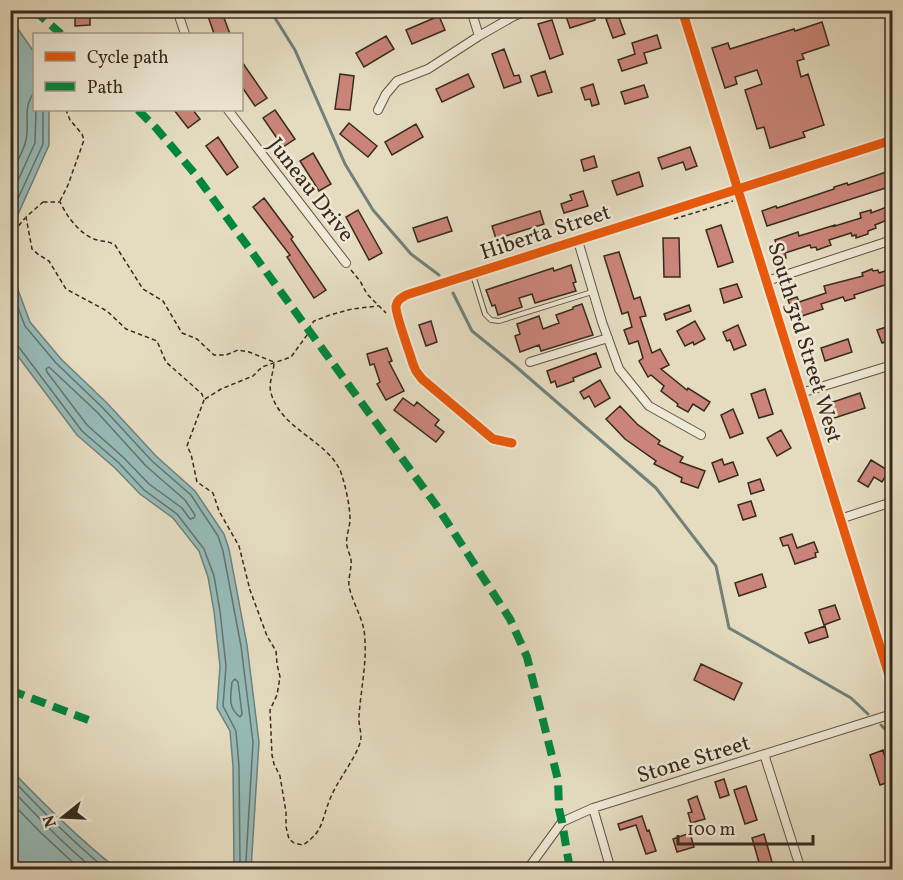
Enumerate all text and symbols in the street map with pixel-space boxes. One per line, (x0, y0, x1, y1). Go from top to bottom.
legend (33, 33, 243, 111)
text: Cycle path (87, 46, 169, 71)
text: Path (87, 76, 123, 101)
street label: Juneau Drive (259, 132, 361, 249)
street label: Hiberta Street (476, 198, 615, 269)
street label: South 3rd Street West (758, 239, 849, 447)
street label: Stone Street (633, 728, 754, 792)
north arrow (33, 787, 93, 847)
scale bar (678, 808, 813, 846)
text: N (38, 812, 63, 830)
text: 100 m (687, 818, 736, 843)

